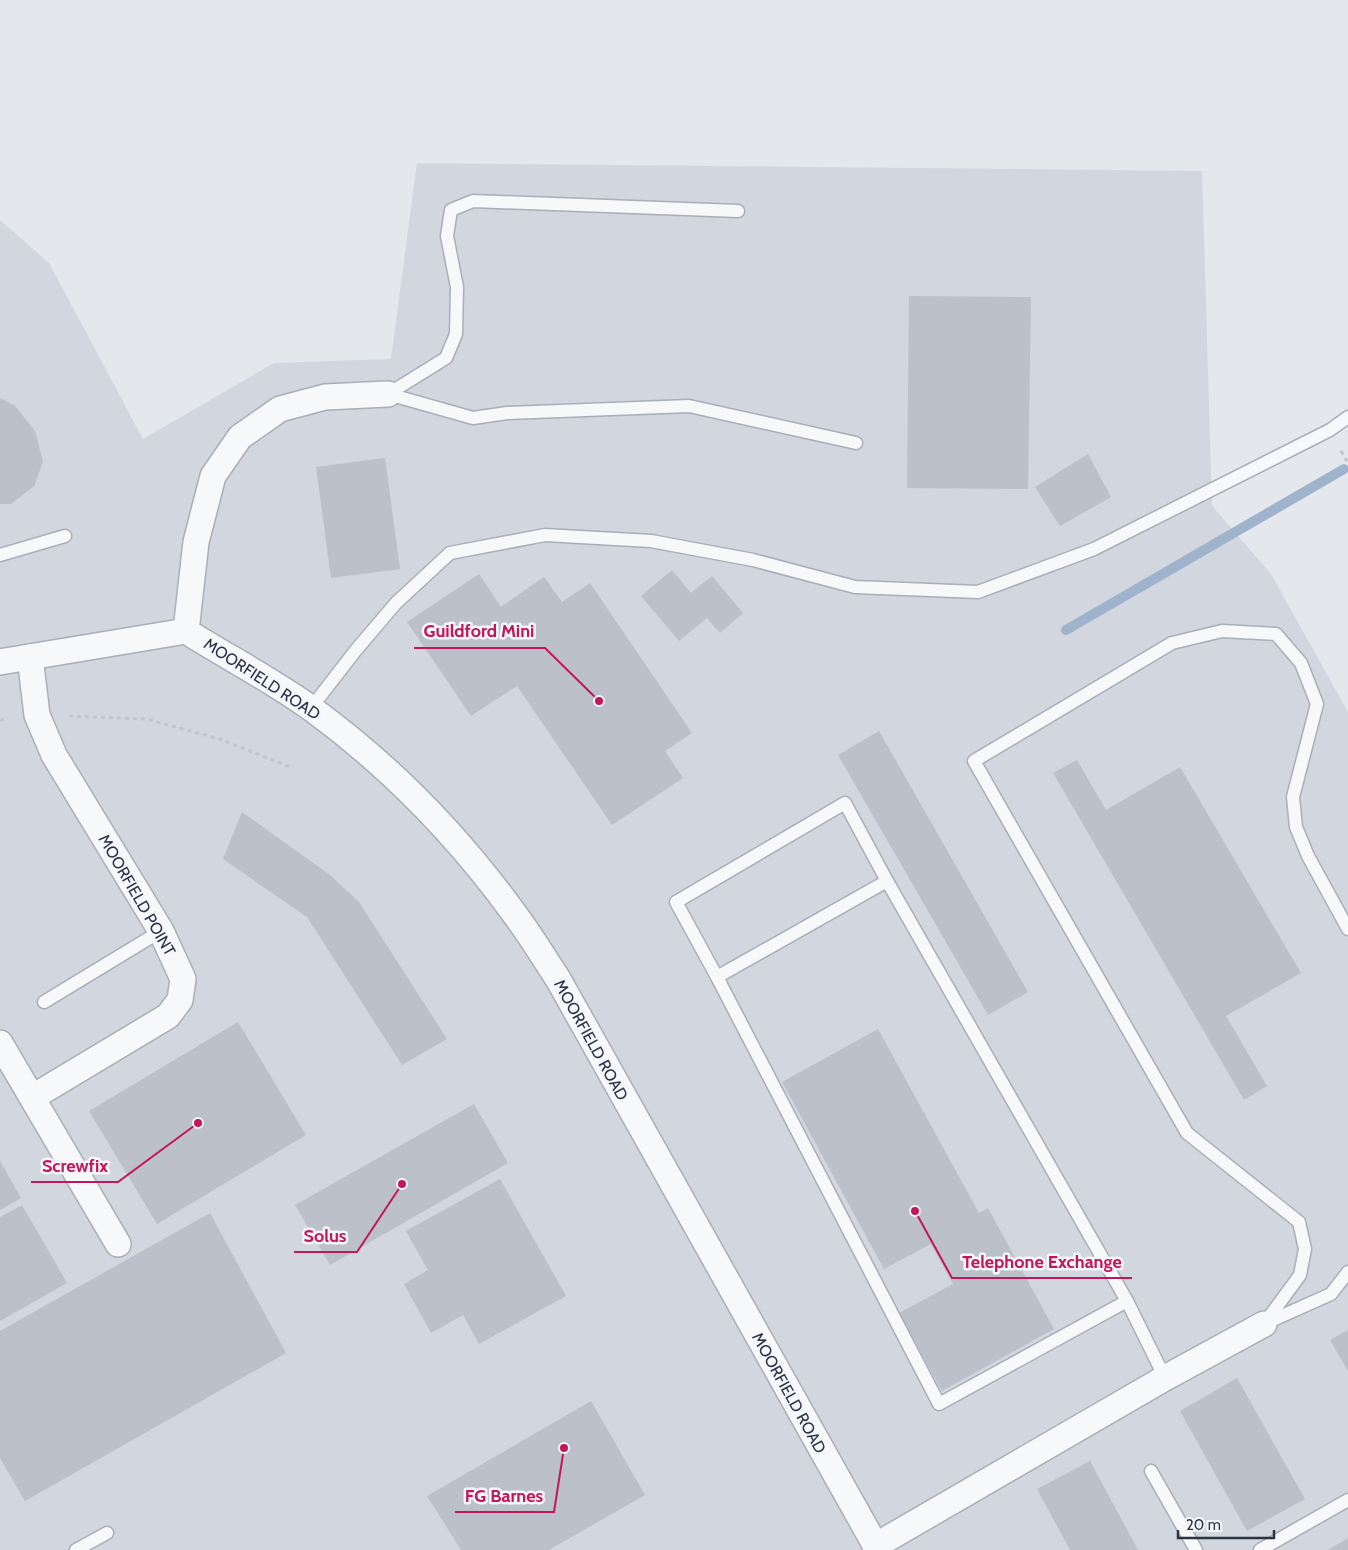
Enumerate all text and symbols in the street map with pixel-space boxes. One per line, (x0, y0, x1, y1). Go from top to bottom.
callout: Guildford Mini (414, 615, 545, 648)
text: Guildford Mini (424, 620, 534, 642)
street label: MOORFIELD ROAD (200, 634, 324, 724)
street label: MOORFIELD POINT (94, 831, 180, 960)
street label: MOORFIELD ROAD (550, 976, 632, 1104)
callout: Screwfix (31, 1149, 118, 1182)
text: Screwfix (42, 1155, 108, 1177)
callout: Solus (294, 1219, 357, 1252)
text: Solus (304, 1225, 347, 1247)
callout: Telephone Exchange (952, 1245, 1132, 1278)
text: Telephone Exchange (962, 1251, 1122, 1273)
street label: MOORFIELD ROAD (748, 1329, 830, 1457)
callout: FG Barnes (455, 1479, 554, 1512)
text: FG Barnes (465, 1485, 544, 1507)
scale bar (1178, 1508, 1274, 1540)
text: 20 m (1186, 1516, 1221, 1534)

